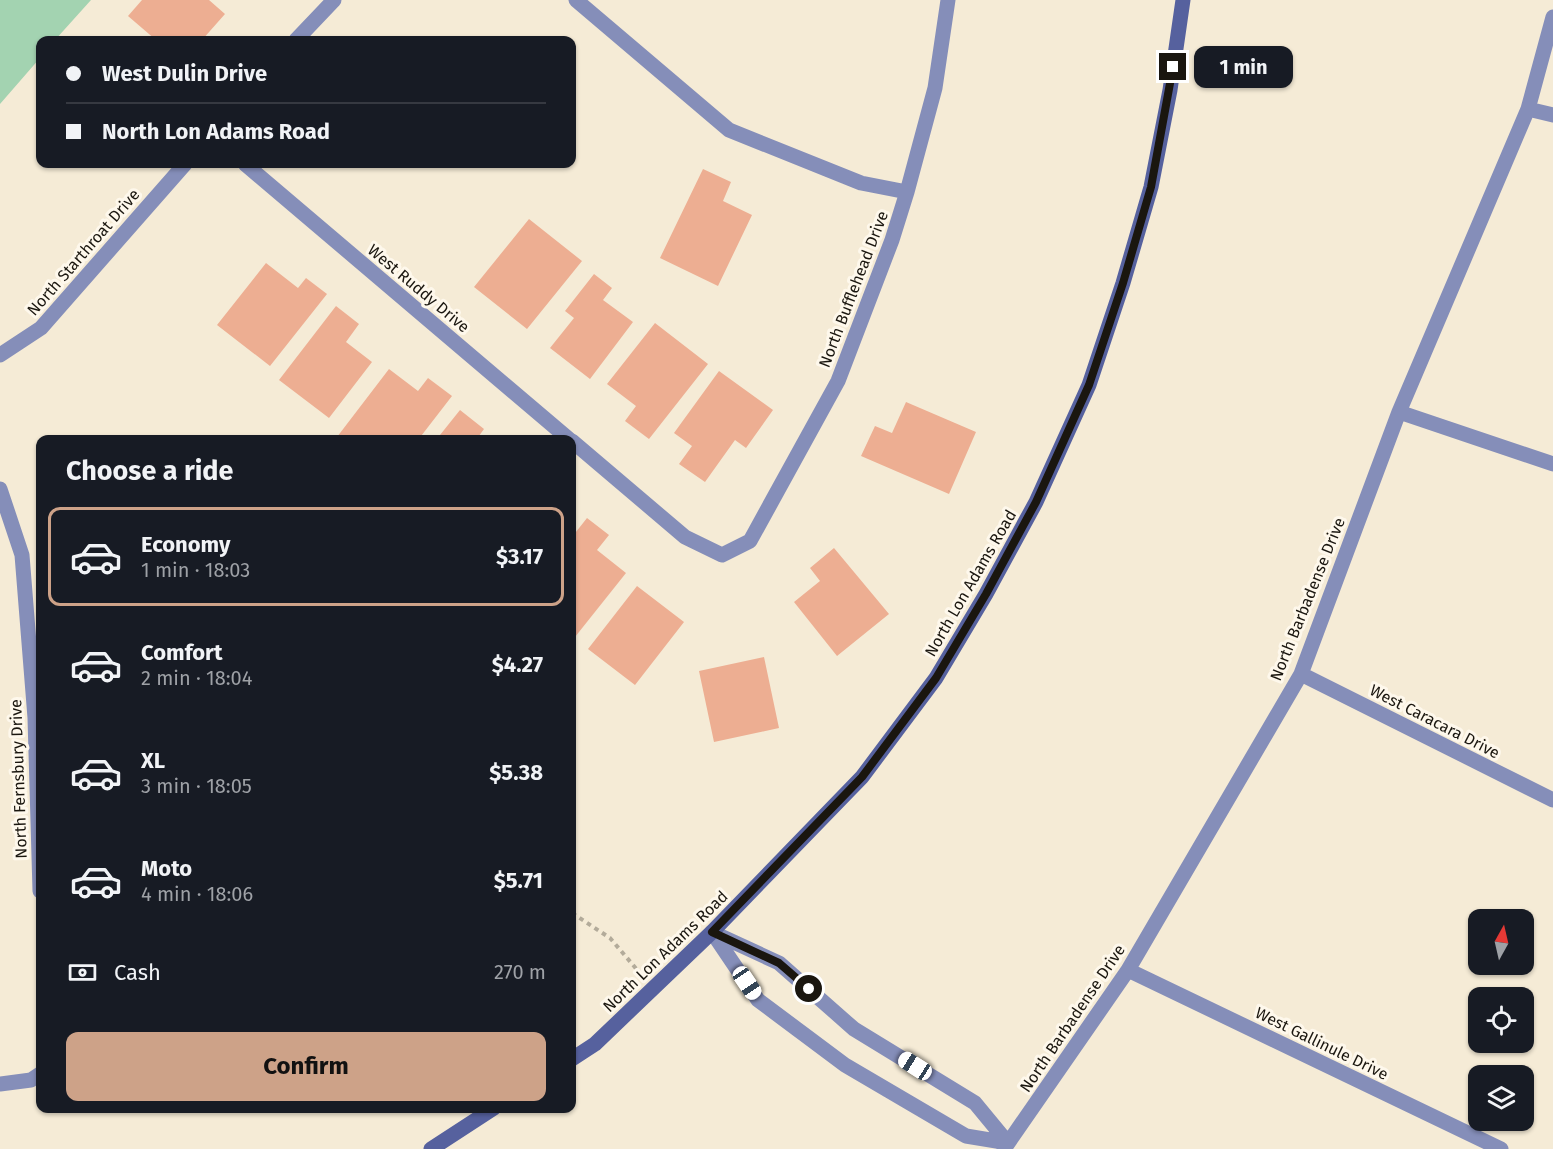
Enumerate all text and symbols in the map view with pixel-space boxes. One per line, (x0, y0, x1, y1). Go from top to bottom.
callout: 1 min (1194, 46, 1293, 88)
route end (1159, 53, 1186, 80)
text: 1 min (1219, 55, 1268, 79)
text: West Dulin Drive (102, 60, 267, 87)
text: North Lon Adams Road (102, 118, 330, 145)
street label: North Starthroat Drive (23, 185, 143, 319)
street label: North Bufflehead Drive (815, 208, 892, 370)
street label: West Ruddy Drive (364, 240, 473, 336)
text: Choose a ride (66, 455, 233, 487)
street label: North Lon Adams Road (921, 507, 1020, 660)
street label: North Barbadense Drive (1266, 515, 1349, 683)
icon: car (69, 530, 123, 584)
text: Economy (141, 531, 230, 558)
text: $3.17 (496, 543, 543, 570)
text: 1 min · 18:03 (141, 558, 250, 582)
icon: car (69, 638, 123, 692)
text: Comfort (141, 639, 222, 666)
text: $4.27 (492, 651, 543, 678)
text: 2 min · 18:04 (141, 666, 252, 690)
street label: West Caracara Drive (1367, 680, 1503, 762)
street label: North Fernsbury Drive (6, 699, 31, 859)
icon: car (69, 746, 123, 800)
text: XL (141, 747, 165, 774)
text: $5.38 (489, 759, 543, 786)
text: 3 min · 18:05 (141, 774, 252, 798)
icon: car (69, 854, 123, 908)
text: Moto (141, 855, 192, 882)
text: $5.71 (494, 867, 543, 894)
text: 4 min · 18:06 (141, 882, 253, 906)
street label: North Lon Adams Road (599, 887, 732, 1016)
north arrow (1468, 909, 1534, 975)
map controls (1468, 909, 1534, 1131)
street label: North Barbadense Drive (1016, 941, 1129, 1096)
icon: cash (66, 956, 99, 989)
text: Cash (114, 959, 161, 986)
text: 270 m (494, 960, 546, 984)
car (729, 963, 765, 1003)
route start (795, 975, 822, 1002)
button: locate (1468, 987, 1534, 1053)
street label: West Gallinule Drive (1252, 1003, 1391, 1084)
button: Confirm (66, 1032, 546, 1101)
car (895, 1049, 935, 1083)
button: layers (1468, 1065, 1534, 1131)

